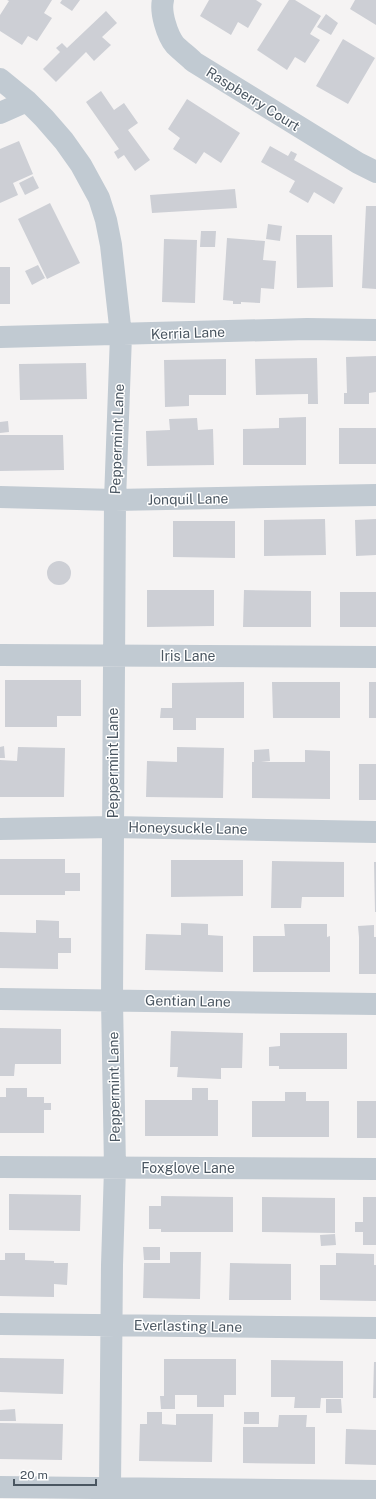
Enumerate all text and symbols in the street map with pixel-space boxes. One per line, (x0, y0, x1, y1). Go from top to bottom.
street label: Raspberry Court (203, 64, 303, 134)
street label: Kerria Lane (151, 324, 225, 342)
street label: Peppermint Lane (107, 383, 127, 495)
street label: Jonquil Lane (147, 490, 229, 508)
street label: Iris Lane (161, 648, 216, 664)
street label: Peppermint Lane (105, 708, 121, 818)
street label: Honeysuckle Lane (128, 819, 248, 837)
street label: Gentian Lane (145, 992, 231, 1010)
street label: Peppermint Lane (105, 1031, 123, 1142)
street label: Foxglove Lane (141, 1160, 235, 1176)
street label: Everlasting Lane (134, 1317, 242, 1335)
scale bar (14, 1461, 96, 1487)
text: 20 m (20, 1468, 48, 1482)

